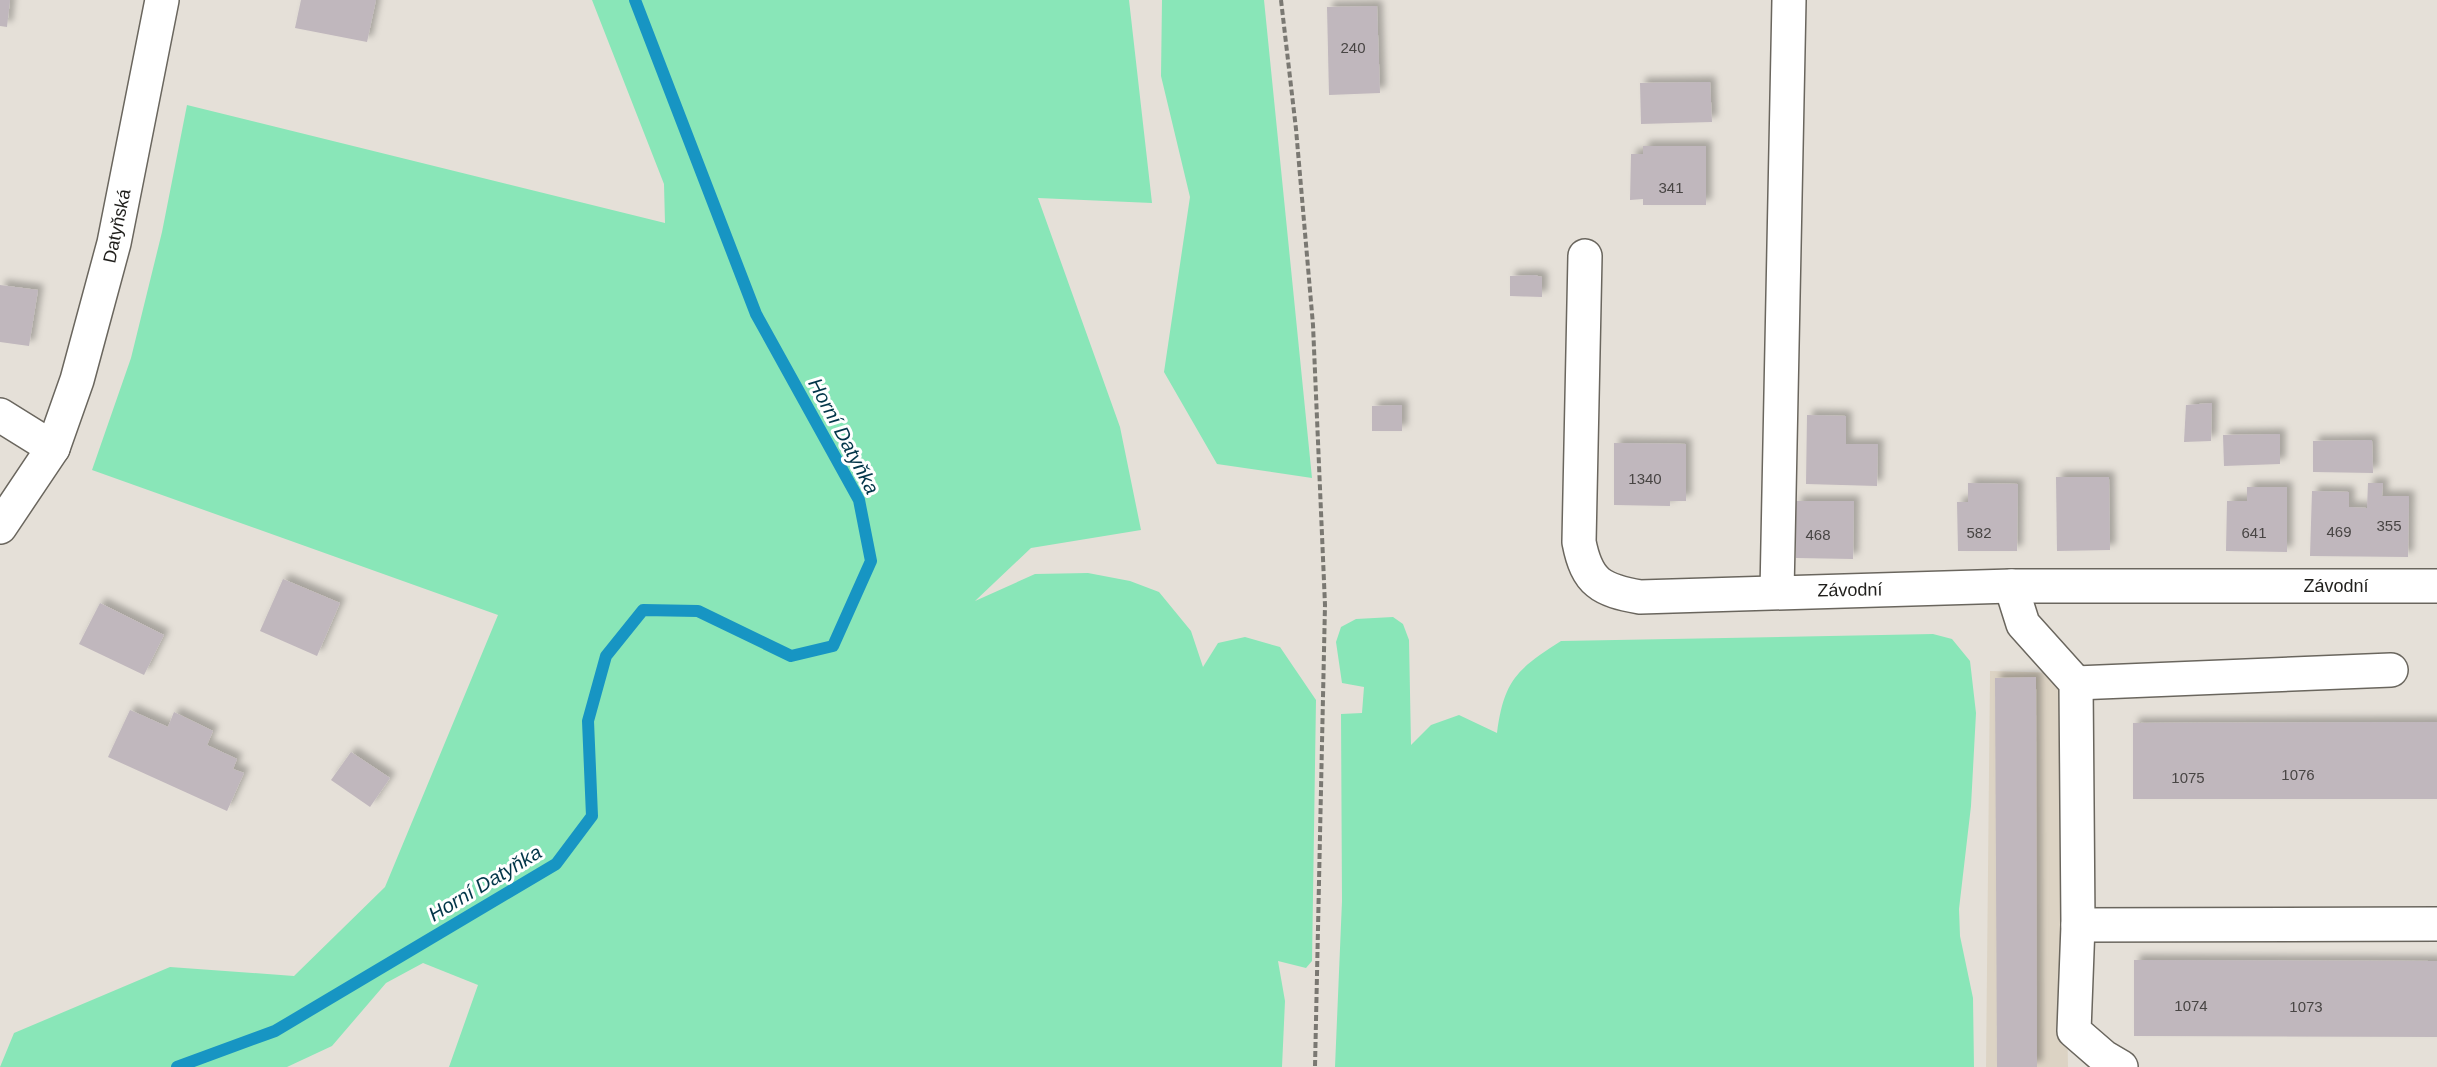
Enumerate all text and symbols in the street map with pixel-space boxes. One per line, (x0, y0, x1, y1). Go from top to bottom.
house number: 240 (1340, 39, 1366, 56)
house number: 341 (1658, 179, 1684, 196)
street label: Datyňská (99, 186, 135, 265)
water label: Horní Datyňka (804, 374, 884, 498)
house number: 1340 (1628, 470, 1662, 487)
house number: 355 (2376, 517, 2402, 534)
house number: 469 (2326, 523, 2352, 540)
house number: 582 (1966, 524, 1992, 541)
house number: 641 (2241, 524, 2267, 541)
house number: 468 (1805, 526, 1831, 543)
street label: Závodní (2303, 576, 2369, 596)
street label: Závodní (1817, 579, 1883, 601)
house number: 1076 (2281, 766, 2315, 783)
house number: 1075 (2171, 769, 2205, 786)
water label: Horní Datyňka (425, 841, 545, 925)
house number: 1074 (2174, 997, 2208, 1014)
house number: 1073 (2289, 998, 2323, 1015)

